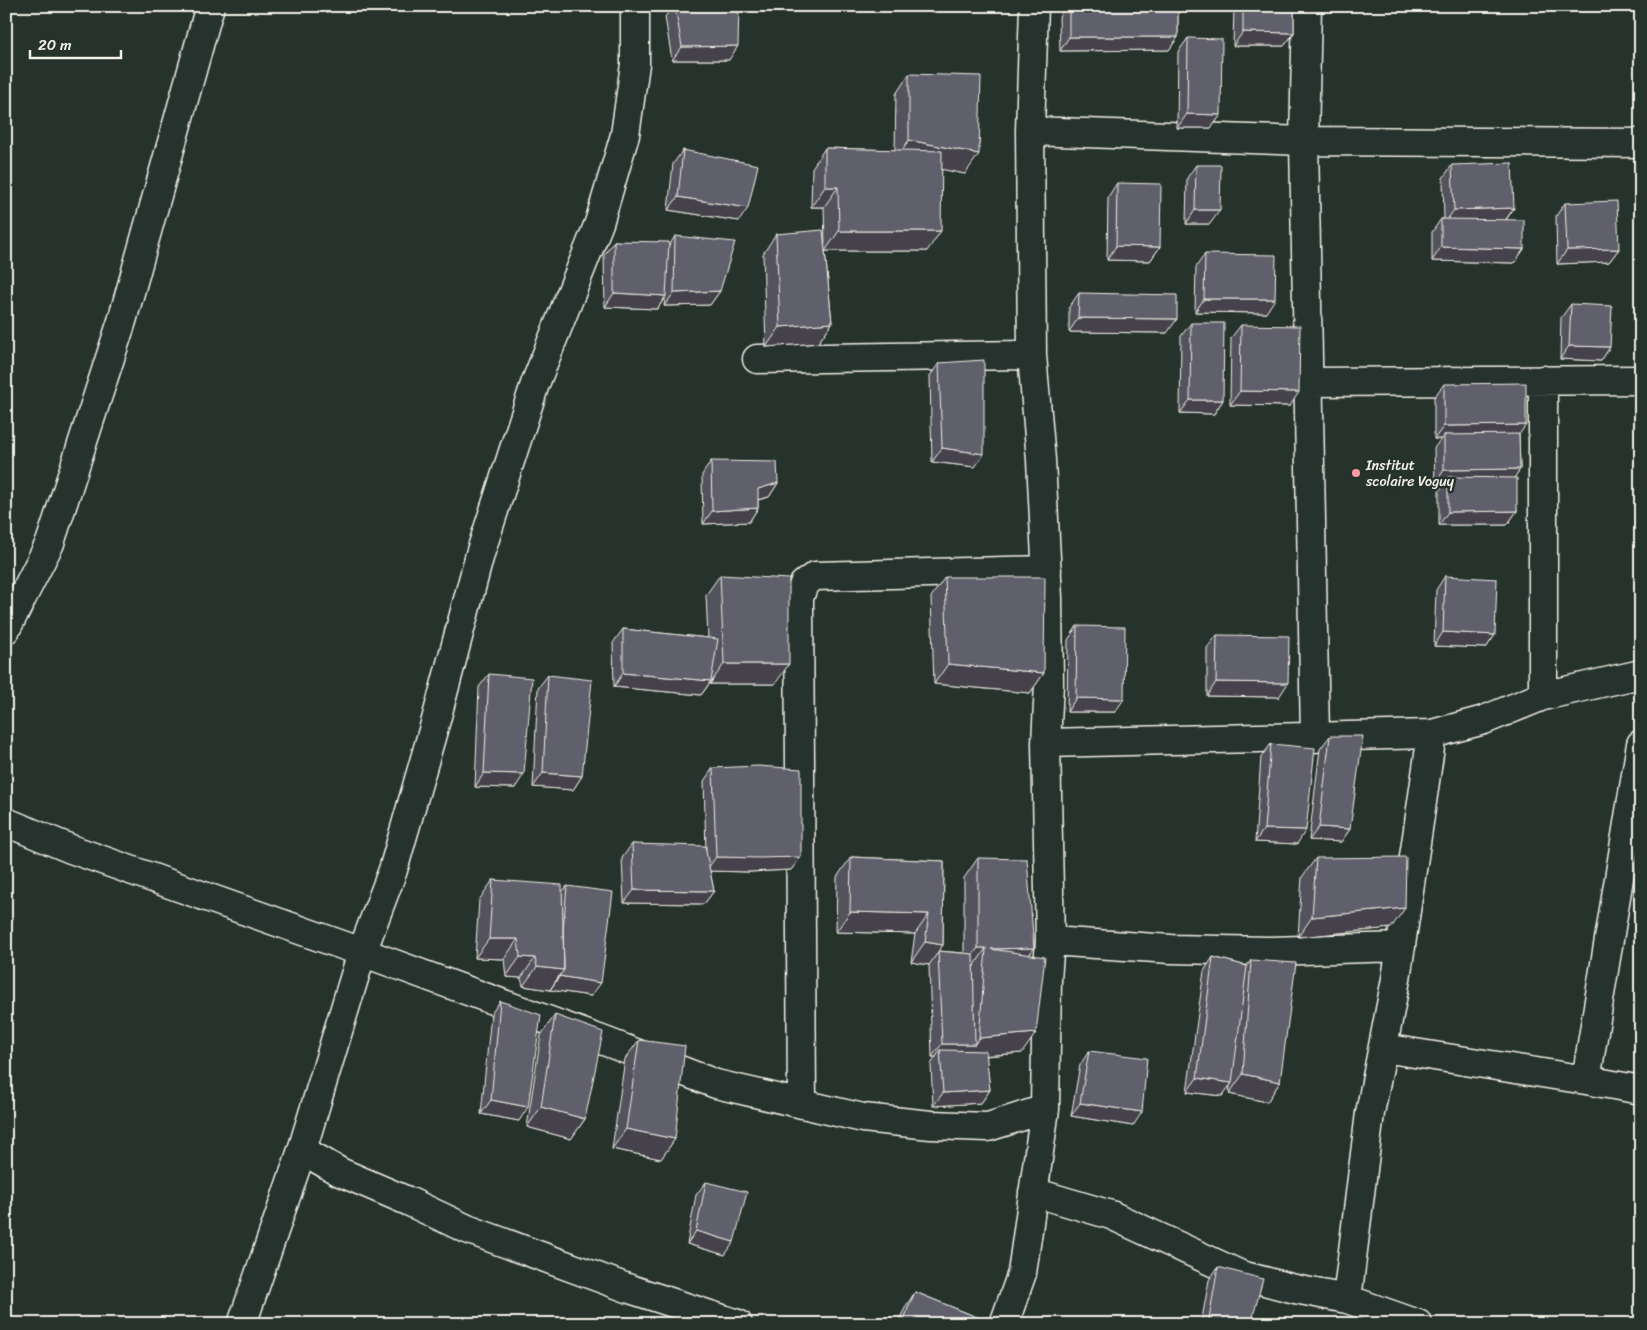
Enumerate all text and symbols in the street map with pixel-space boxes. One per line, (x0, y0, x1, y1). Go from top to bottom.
scale bar (30, 28, 121, 60)
text: 20 m (38, 32, 72, 58)
place label: Institut scolaire Voguy (1365, 453, 1455, 494)
marker: Institut scolaire Voguy (1350, 467, 1362, 479)

